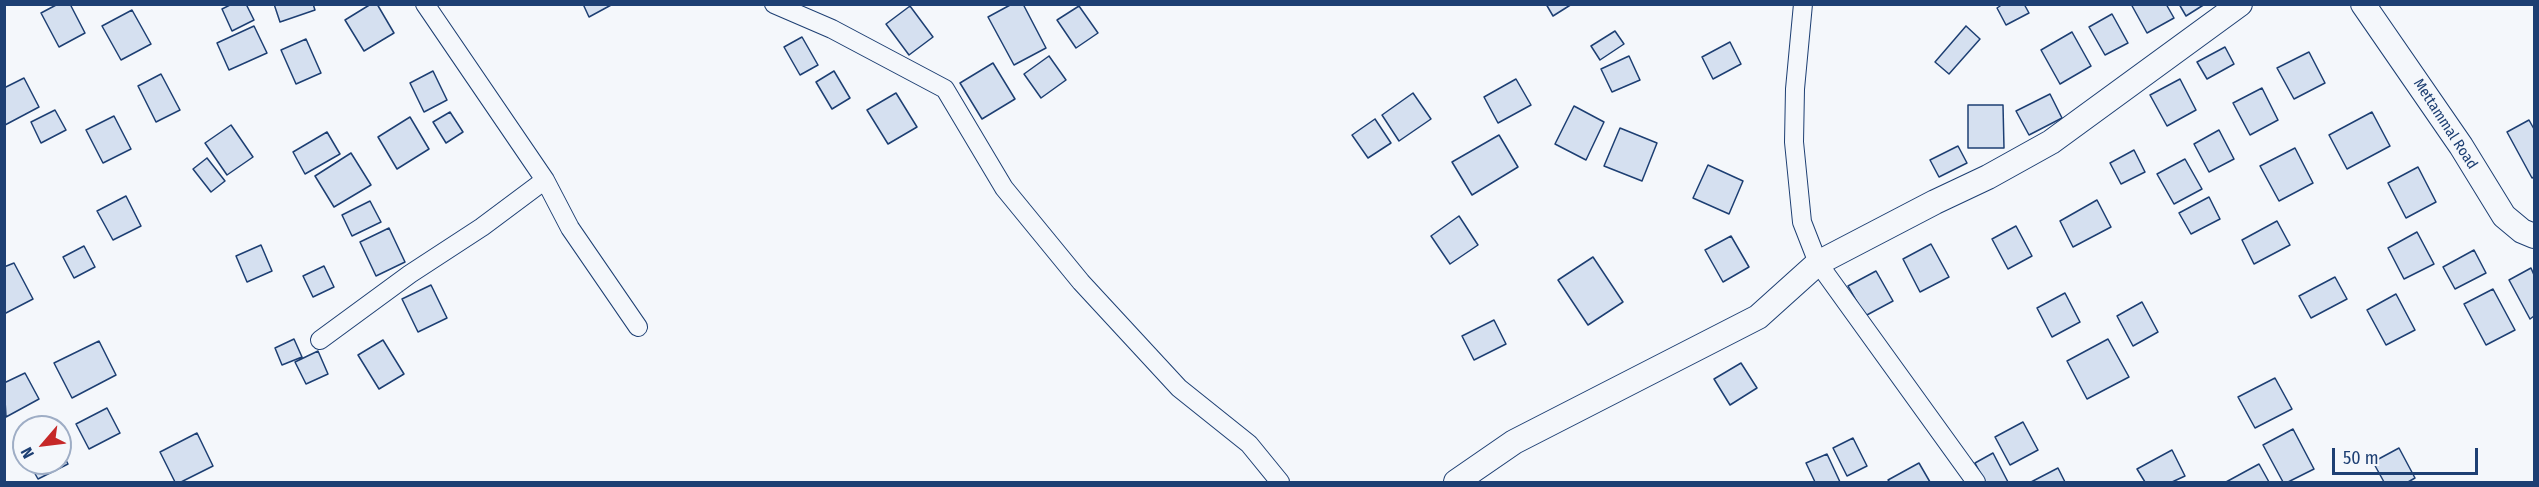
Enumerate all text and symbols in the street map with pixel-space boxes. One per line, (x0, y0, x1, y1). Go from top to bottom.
street label: Mettammal Road (2409, 75, 2481, 173)
north arrow (12, 415, 72, 475)
scale bar (2335, 436, 2480, 474)
text: N (17, 444, 38, 461)
text: 50 m (2343, 447, 2379, 469)

